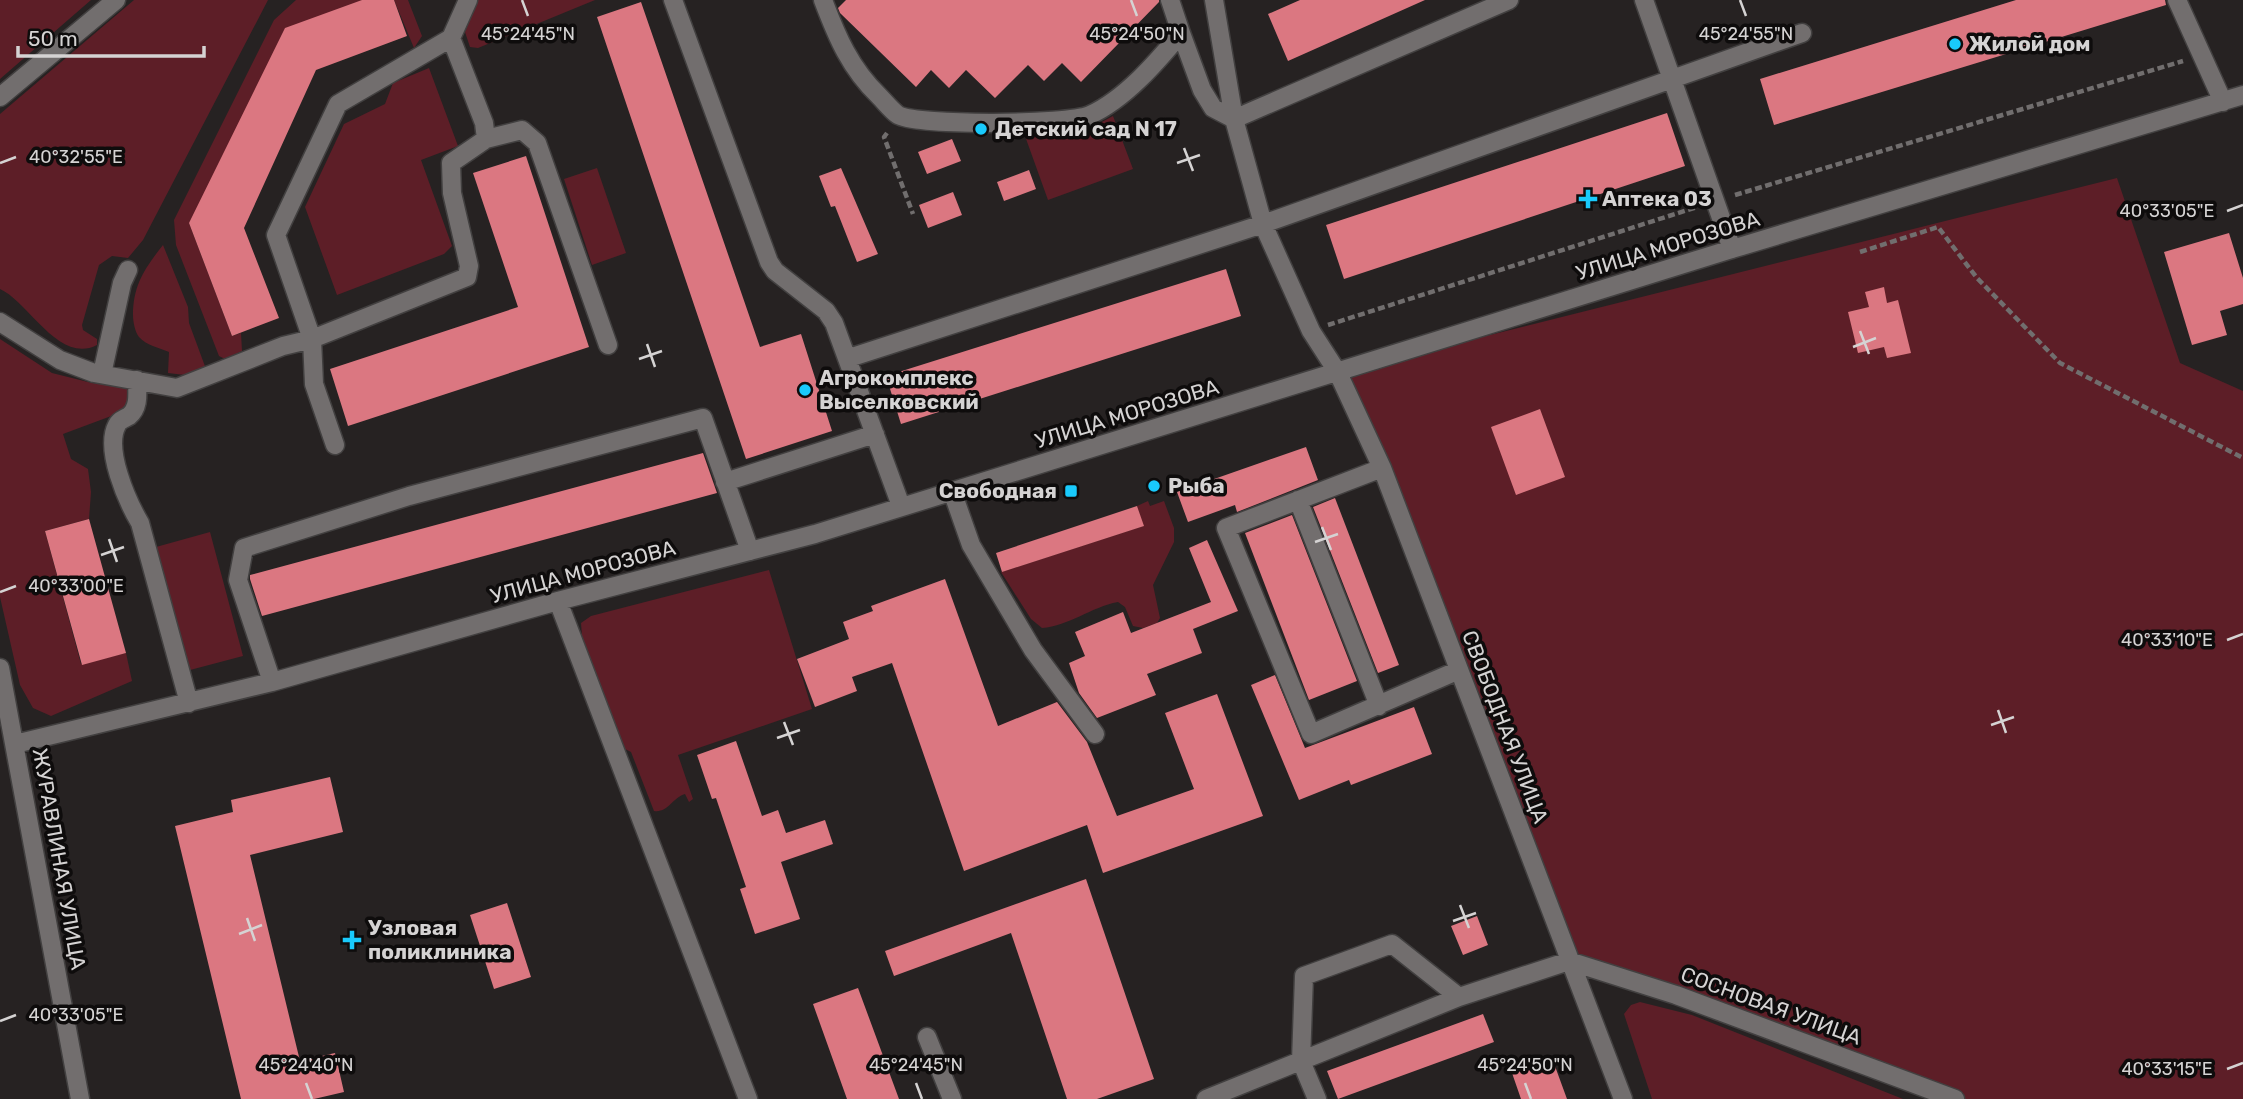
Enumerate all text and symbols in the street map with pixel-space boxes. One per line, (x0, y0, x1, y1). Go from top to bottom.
scale bar (18, 14, 203, 58)
text: 45°24'45"N (481, 23, 575, 45)
text: 45°24'50"N (1089, 23, 1185, 45)
text: 45°24'55"N (1699, 23, 1793, 45)
text: 50 m (28, 26, 78, 51)
place label: Жилой дом (1969, 31, 2091, 56)
marker: Жилой дом (1947, 36, 1963, 52)
place label: Детский сад N 17 (995, 116, 1177, 141)
marker: Детский сад N 17 (973, 121, 989, 137)
text: 40°32'55"E (29, 146, 123, 168)
place label: Аптека 03 (1602, 186, 1712, 211)
marker: Аптека 03 (1580, 191, 1596, 207)
text: 40°33'05"E (2120, 200, 2214, 222)
street label: УЛИЦА МОРОЗОВА (1573, 206, 1763, 285)
place label: Агрокомплекс Выселковский (819, 365, 979, 414)
street label: УЛИЦА МОРОЗОВА (1032, 374, 1222, 453)
marker: Агрокомплекс Выселковский (797, 382, 813, 398)
place label: Рыба (1168, 473, 1225, 498)
place label: Свободная (939, 478, 1057, 503)
marker: Рыба (1146, 478, 1162, 494)
marker: Свободная (1063, 483, 1079, 499)
street label: УЛИЦА МОРОЗОВА (488, 535, 678, 608)
text: 40°33'00"E (28, 575, 124, 597)
street label: СВОБОДНАЯ УЛИЦА (1457, 627, 1554, 827)
text: 40°33'10"E (2121, 629, 2213, 651)
street label: ЖУРАВЛИНАЯ УЛИЦА (28, 746, 91, 972)
place label: Узловая поликлиника (368, 915, 512, 964)
marker: Узловая поликлиника (342, 930, 362, 950)
street label: СОСНОВАЯ УЛИЦА (1678, 961, 1865, 1050)
text: 40°33'05"E (29, 1004, 123, 1026)
text: 45°24'40"N (259, 1054, 353, 1076)
text: 45°24'45"N (869, 1054, 963, 1076)
text: 45°24'50"N (1477, 1054, 1573, 1076)
text: 40°33'15"E (2121, 1058, 2213, 1080)

